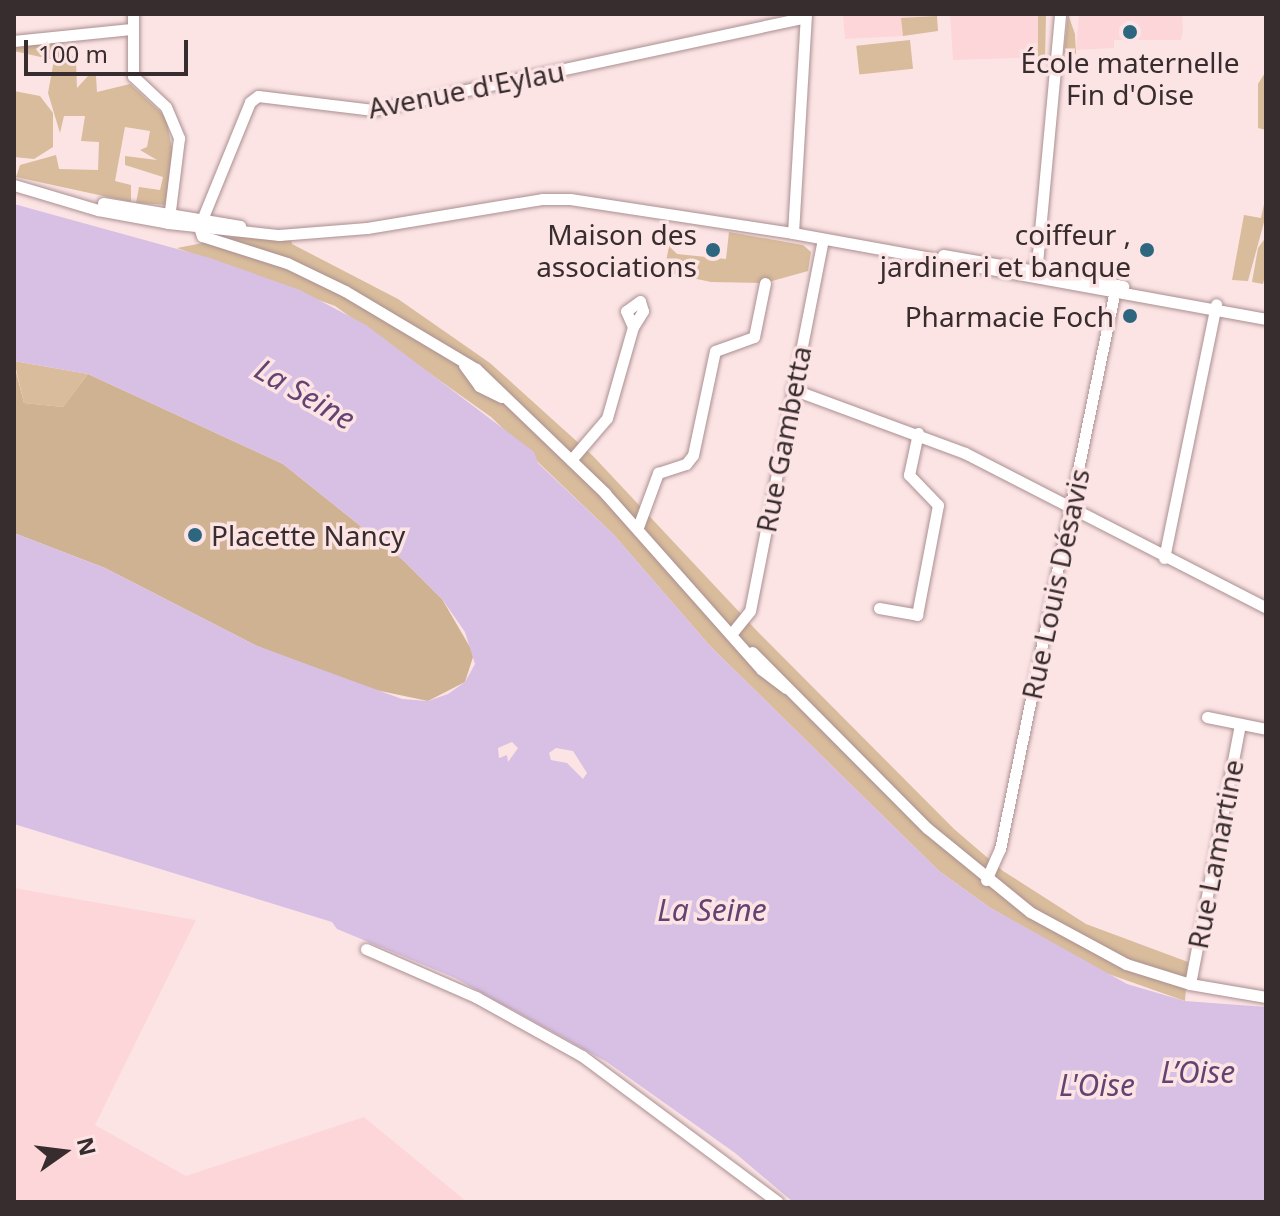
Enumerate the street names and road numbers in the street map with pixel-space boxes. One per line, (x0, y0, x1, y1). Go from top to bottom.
street label: Avenue d'Eylau (365, 54, 567, 124)
street label: Rue Gambetta (748, 343, 818, 535)
street label: Rue Louis Désavis (1014, 466, 1096, 702)
street label: Rue Lamartine (1180, 757, 1250, 951)

